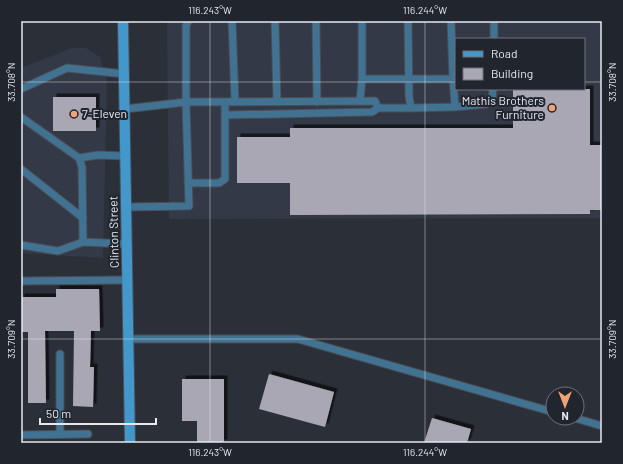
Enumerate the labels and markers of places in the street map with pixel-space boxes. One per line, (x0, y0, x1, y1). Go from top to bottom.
place label: Mathis Brothers Furniture (462, 93, 544, 121)
marker: Mathis Brothers Furniture (547, 103, 557, 113)
place label: 7-Eleven (82, 106, 127, 120)
marker: 7-Eleven (69, 109, 79, 119)

